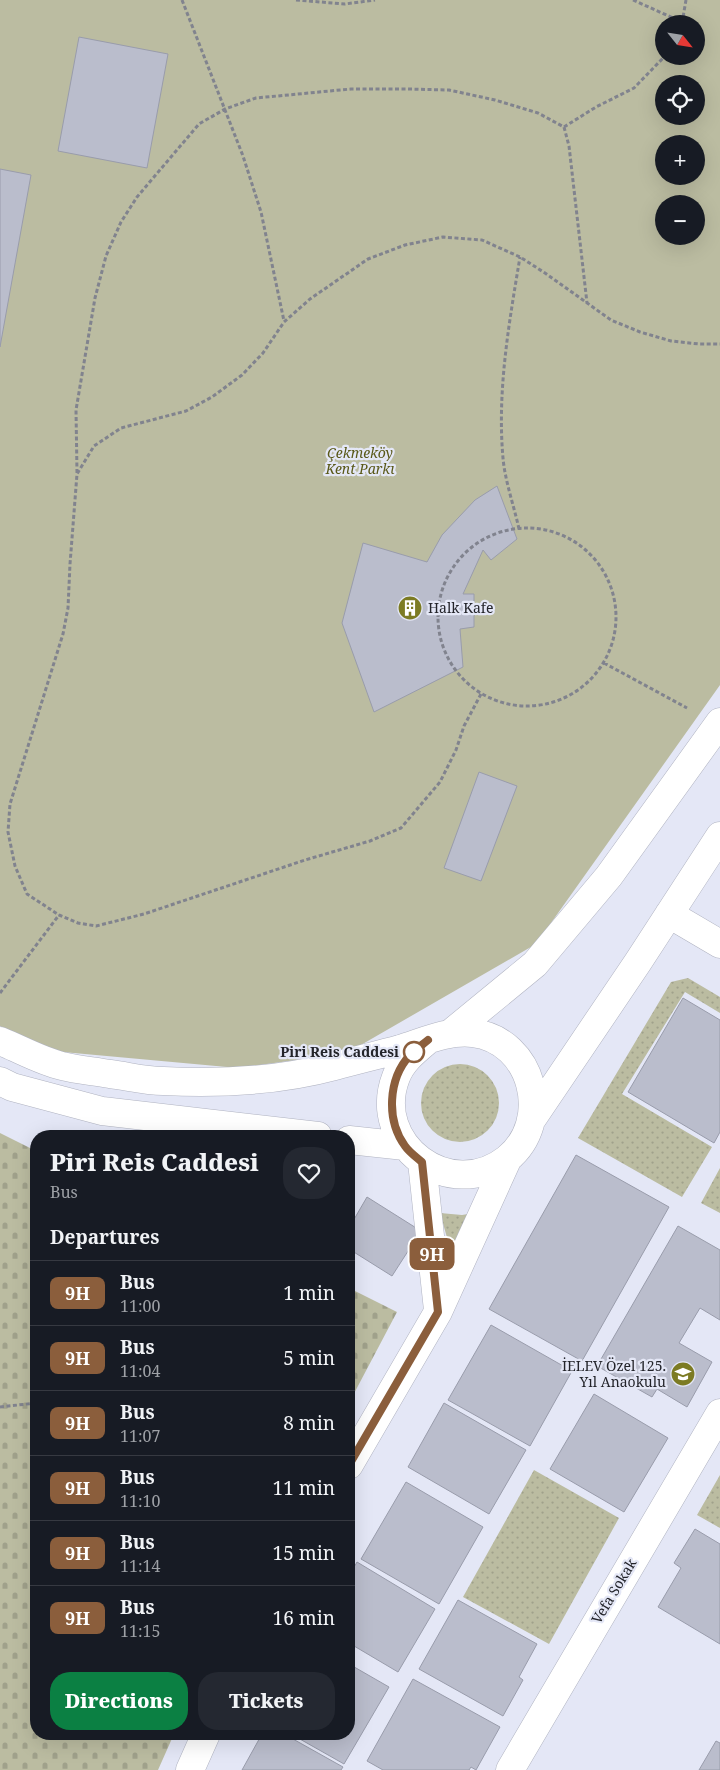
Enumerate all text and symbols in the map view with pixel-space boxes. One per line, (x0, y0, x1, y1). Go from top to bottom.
north arrow (655, 15, 705, 65)
map controls (655, 15, 705, 245)
button: locate (655, 75, 705, 125)
button: + (655, 135, 705, 185)
button: − (655, 195, 705, 245)
park label: Çekmeköy Kent Parkı (324, 443, 395, 478)
building icon: Halk Kafe (397, 595, 423, 621)
place label: Halk Kafe (428, 598, 494, 617)
marker: Piri Reis Caddesi (403, 1041, 425, 1063)
place label: Piri Reis Caddesi (280, 1042, 399, 1061)
text: Piri Reis Caddesi (50, 1145, 259, 1178)
button: heart (283, 1147, 335, 1199)
text: Bus (50, 1181, 78, 1203)
text: Departures (50, 1224, 159, 1250)
line badge: 9H (410, 1238, 454, 1270)
text: 9H (420, 1242, 444, 1266)
text: Bus (120, 1269, 155, 1295)
text: 1 min (283, 1280, 335, 1306)
text: 9H (65, 1281, 90, 1305)
text: 11:00 (120, 1295, 160, 1317)
text: Bus (120, 1334, 155, 1360)
text: 5 min (283, 1345, 335, 1371)
text: 9H (65, 1346, 90, 1370)
place label: İELEV Özel 125. Yıl Anaokulu (562, 1356, 666, 1391)
text: 11:04 (120, 1360, 160, 1382)
school or university icon: İELEV Özel 125. Yıl Anaokulu (670, 1361, 696, 1387)
text: Bus (120, 1399, 155, 1425)
text: 8 min (283, 1410, 335, 1436)
text: 9H (65, 1411, 90, 1435)
text: 11:07 (120, 1425, 160, 1447)
text: Bus (120, 1464, 155, 1490)
text: 11 min (273, 1475, 335, 1501)
text: 9H (65, 1476, 90, 1500)
text: 11:10 (120, 1490, 160, 1512)
text: Bus (120, 1529, 155, 1555)
text: 15 min (273, 1540, 335, 1566)
text: 9H (65, 1541, 90, 1565)
street label: Vefa Sokak (587, 1554, 641, 1627)
text: 11:14 (120, 1555, 160, 1577)
text: Bus (120, 1594, 155, 1620)
text: 16 min (273, 1605, 335, 1631)
text: 9H (65, 1606, 90, 1630)
text: 11:15 (120, 1620, 160, 1642)
button: Directions (50, 1672, 188, 1730)
button: Tickets (198, 1672, 335, 1730)

